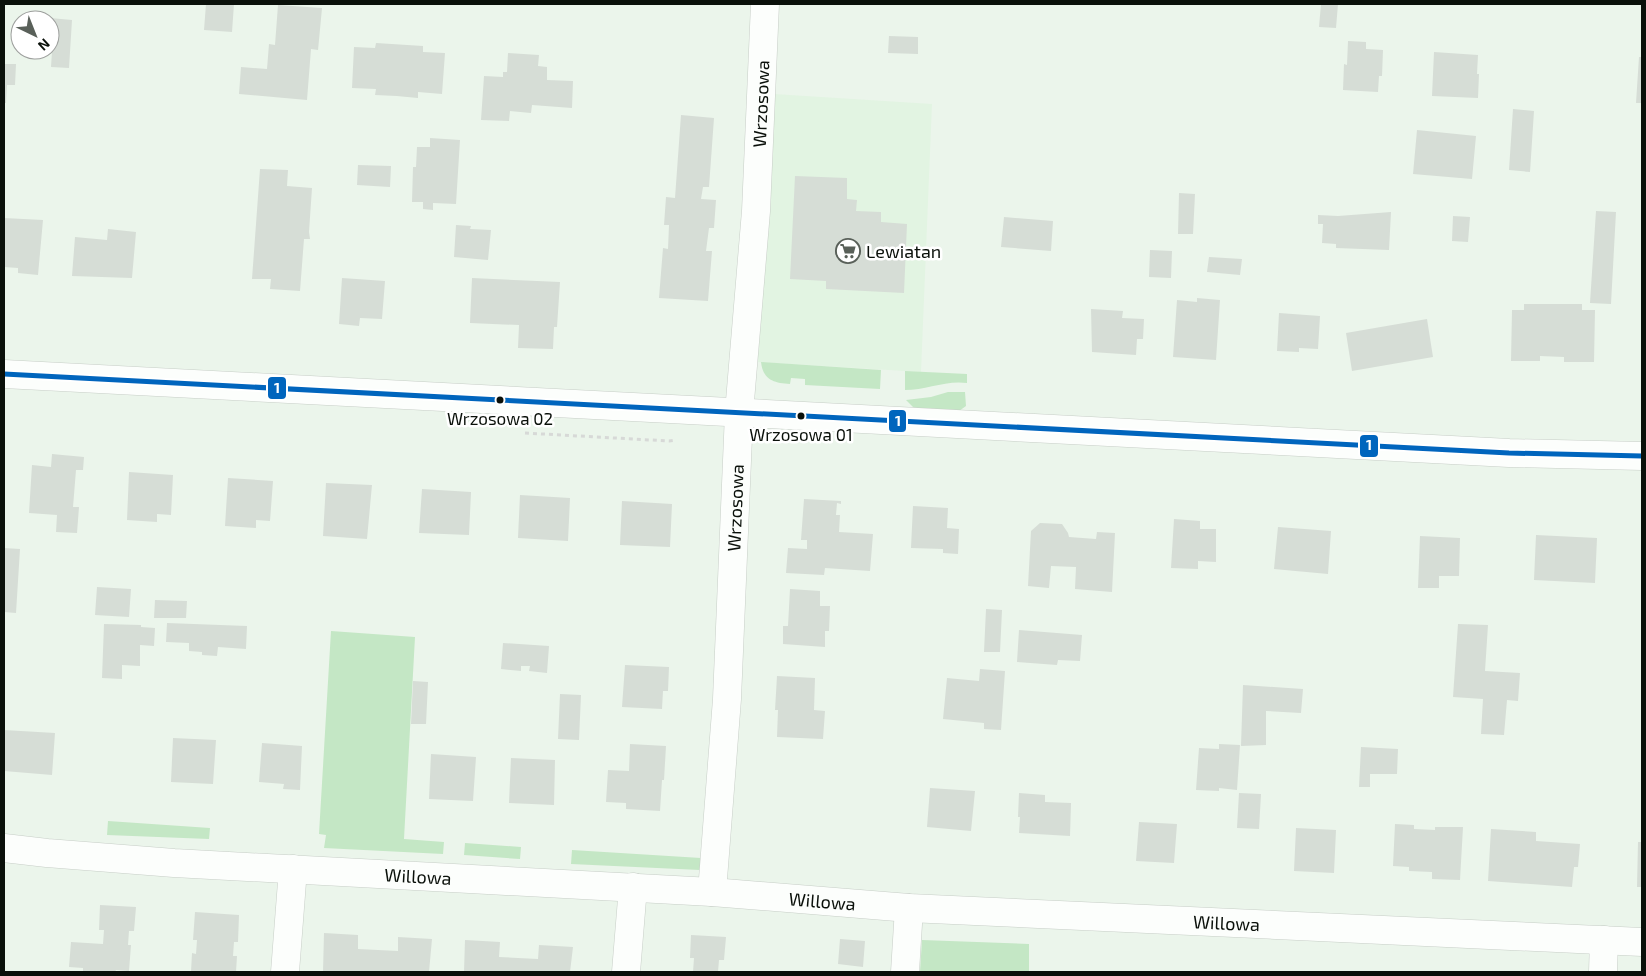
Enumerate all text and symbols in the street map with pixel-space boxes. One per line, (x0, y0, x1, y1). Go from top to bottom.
north arrow (10, 10, 60, 60)
text: N (35, 35, 54, 55)
street label: Wrzosowa (748, 59, 774, 148)
supermarket icon: Lewiatan (835, 238, 861, 264)
place label: Lewiatan (866, 240, 941, 262)
line badge: 1 (267, 376, 287, 400)
text: 1 (274, 379, 280, 396)
marker: Wrzosowa 02 (495, 395, 505, 405)
place label: Wrzosowa 02 (447, 408, 553, 428)
line badge: 1 (888, 409, 907, 433)
marker: Wrzosowa 01 (796, 411, 806, 421)
text: 1 (895, 412, 901, 429)
place label: Wrzosowa 01 (749, 424, 853, 444)
line badge: 1 (1359, 434, 1379, 458)
text: 1 (1366, 436, 1372, 453)
street label: Wrzosowa (722, 464, 748, 552)
street label: Willowa (384, 863, 452, 889)
street label: Willowa (788, 887, 857, 915)
street label: Willowa (1193, 910, 1261, 935)

